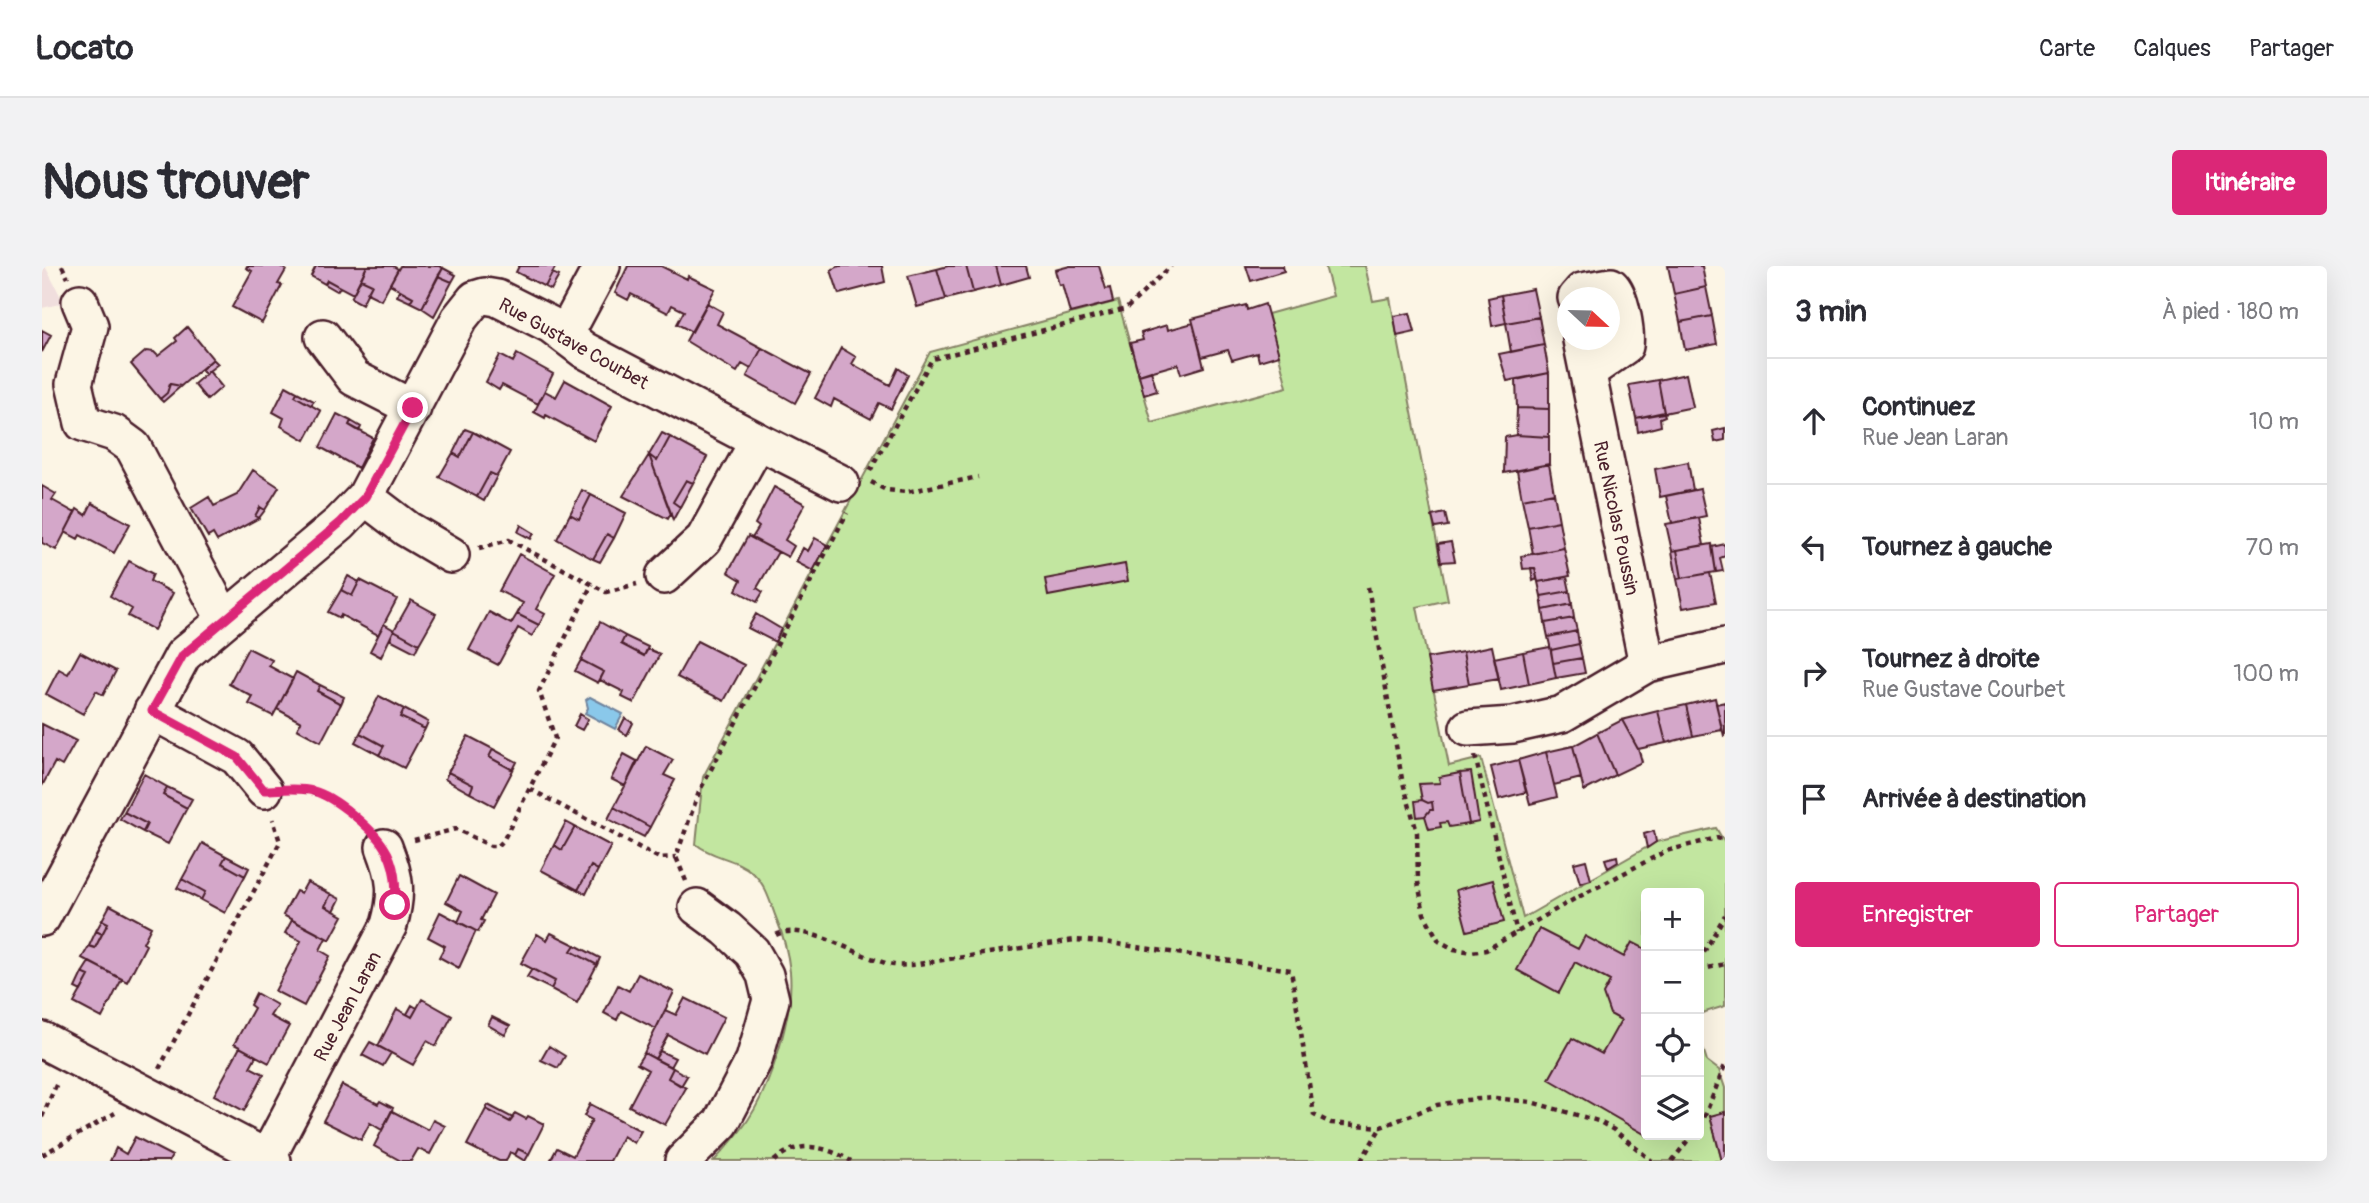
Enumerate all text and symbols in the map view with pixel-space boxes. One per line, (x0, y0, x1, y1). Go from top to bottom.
text: Locato (35, 28, 133, 69)
text: Carte (2039, 34, 2095, 63)
text: Calques (2133, 34, 2211, 63)
text: Partager (2249, 34, 2334, 63)
button: Itinéraire (2172, 150, 2327, 215)
text: Nous trouver (42, 152, 310, 213)
north arrow (1557, 287, 1620, 350)
street label: Rue Gustave Courbet (494, 293, 653, 395)
text: 3 min (1795, 293, 1867, 330)
text: À pied · 180 m (2162, 297, 2299, 326)
text: Continuez (1862, 391, 1975, 423)
route end (397, 392, 428, 423)
icon: ahead (1795, 402, 1833, 440)
text: 10 m (2249, 407, 2299, 436)
text: Rue Jean Laran (1862, 423, 2009, 452)
street label: Rue Nicolas Poussin (1588, 439, 1644, 598)
icon: left (1795, 528, 1833, 566)
text: Tournez à gauche (1862, 531, 2052, 563)
text: 70 m (2246, 533, 2299, 562)
text: Tournez à droite (1862, 643, 2039, 675)
icon: right (1795, 654, 1833, 692)
text: 100 m (2233, 659, 2299, 688)
text: Rue Gustave Courbet (1862, 675, 2065, 704)
icon: arrive (1795, 780, 1833, 818)
text: Arrivée à destination (1862, 783, 2086, 815)
button: Enregistrer (1795, 882, 2040, 947)
button: Partager (2054, 882, 2299, 947)
map controls (1641, 888, 1704, 1140)
button: + (1641, 888, 1704, 951)
route start (379, 889, 410, 920)
street label: Rue Jean Laran (309, 947, 387, 1066)
button: − (1641, 951, 1704, 1014)
button: locate (1641, 1014, 1704, 1077)
button: layers (1641, 1077, 1704, 1140)

